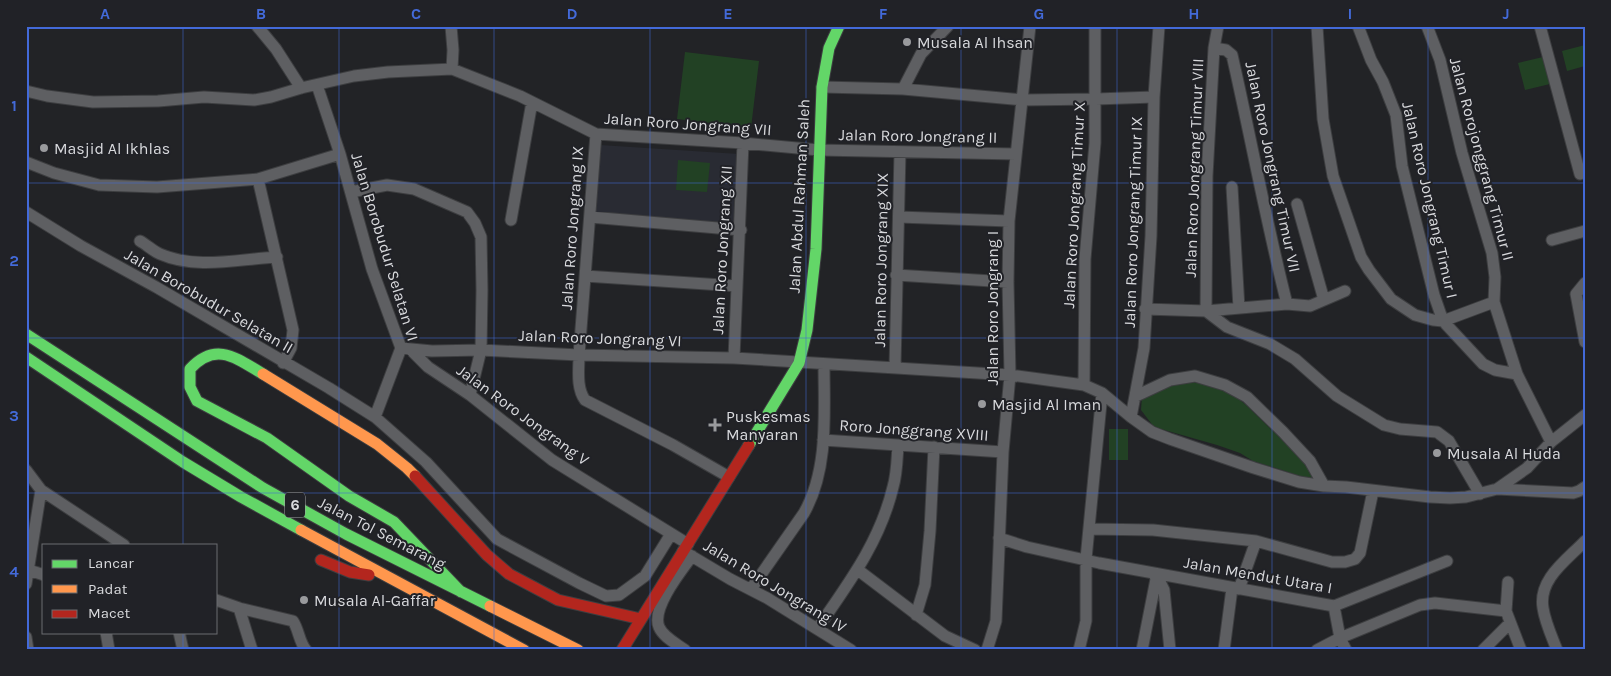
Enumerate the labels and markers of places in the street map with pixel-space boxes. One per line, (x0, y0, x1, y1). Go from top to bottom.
place label: Musala Al Ihsan (917, 33, 1033, 52)
marker: Musala Al Ihsan (901, 36, 913, 48)
place label: Masjid Al Ikhlas (54, 139, 170, 158)
marker: Masjid Al Ikhlas (38, 142, 50, 154)
place label: Masjid Al Iman (992, 395, 1101, 414)
marker: Masjid Al Iman (976, 398, 988, 410)
place label: Puskesmas Manyaran (726, 407, 811, 444)
marker: Puskesmas Manyaran (708, 418, 722, 432)
place label: Musala Al Huda (1447, 444, 1561, 463)
marker: Musala Al Huda (1431, 447, 1443, 459)
place label: Musala Al-Gaffar (314, 591, 436, 610)
marker: Musala Al-Gaffar (298, 594, 310, 606)

